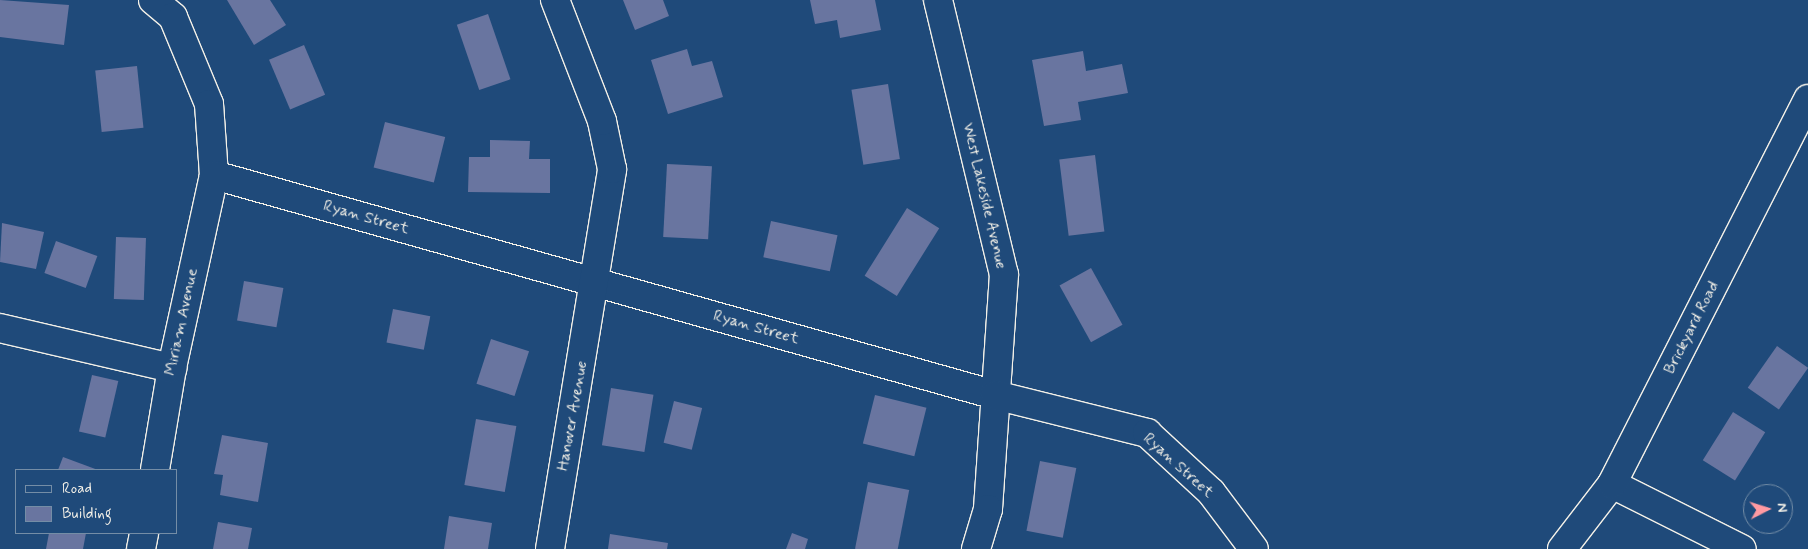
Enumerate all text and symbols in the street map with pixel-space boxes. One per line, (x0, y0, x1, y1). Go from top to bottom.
street label: West Lakeside Avenue (958, 120, 1010, 272)
street label: Ryan Street (321, 197, 411, 239)
street label: Miriam Avenue (161, 267, 203, 377)
street label: Brickyard Road (1660, 278, 1724, 378)
street label: Ryan Street (711, 307, 801, 349)
street label: Hanover Avenue (554, 361, 592, 471)
street label: Ryan Street (1139, 429, 1217, 503)
legend (15, 469, 178, 534)
text: Road (62, 479, 92, 499)
north arrow (1743, 484, 1793, 534)
text: N (1773, 502, 1791, 513)
text: Building (62, 504, 112, 524)

